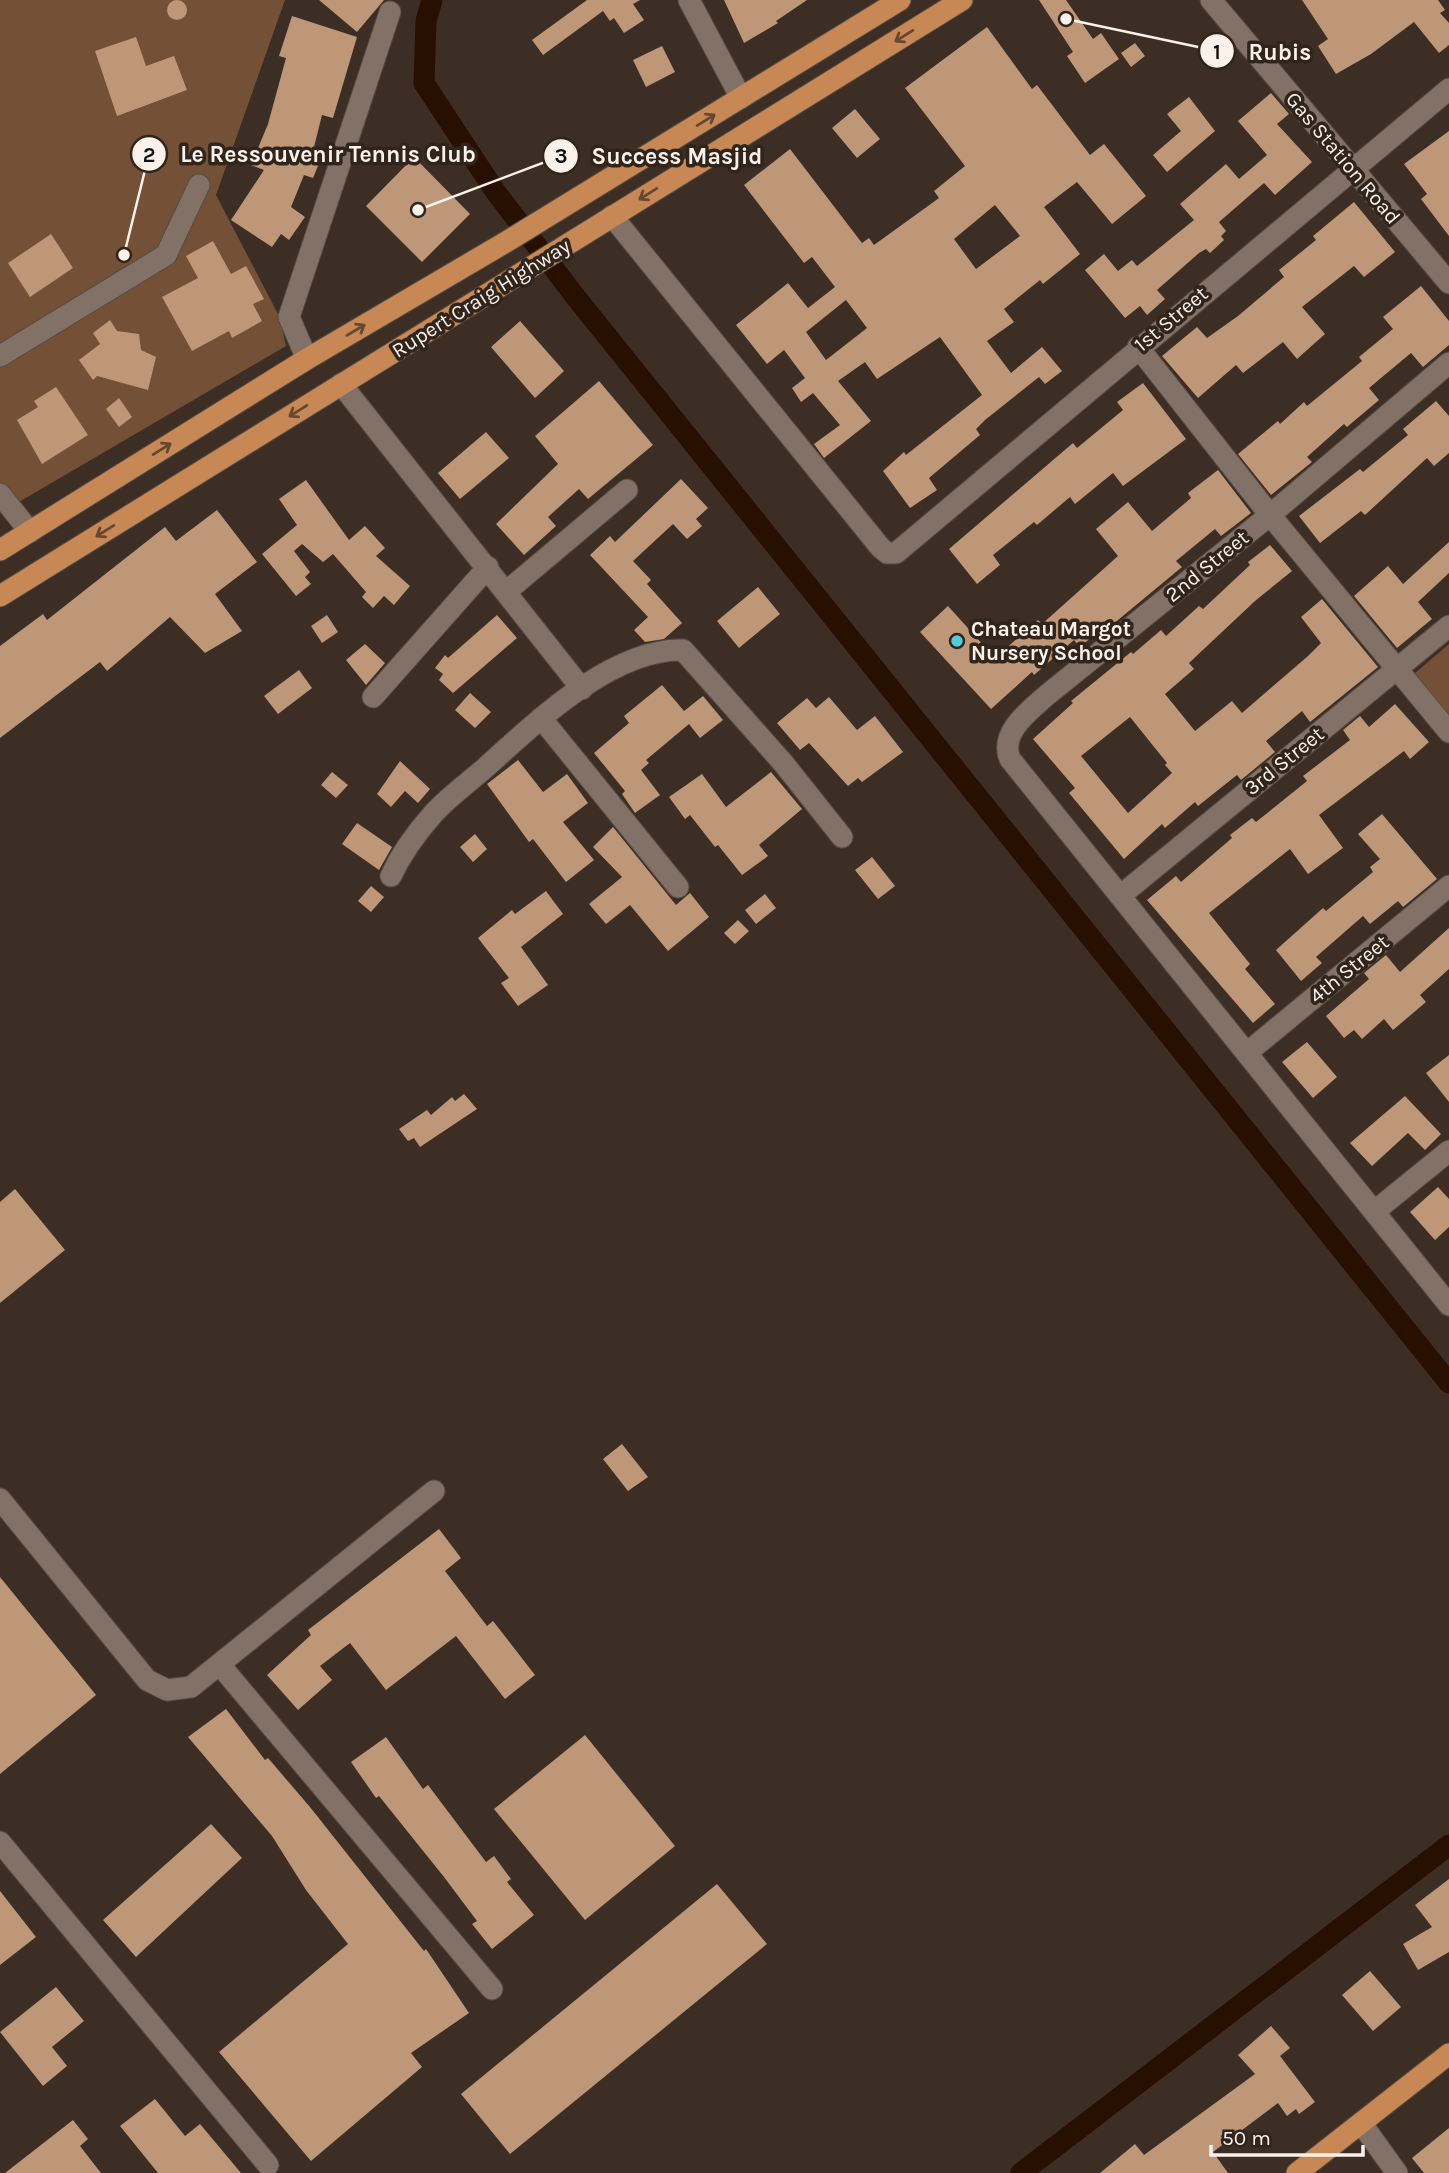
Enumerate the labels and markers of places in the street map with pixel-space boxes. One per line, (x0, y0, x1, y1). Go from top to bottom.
callout: Rubis (1199, 29, 1325, 73)
callout: Le Ressouvenir Tennis Club (132, 132, 490, 176)
callout: Success Masjid (543, 134, 777, 178)
place label: Chateau Margot Nursery School (971, 617, 1131, 665)
marker: Chateau Margot Nursery School (949, 633, 965, 649)

